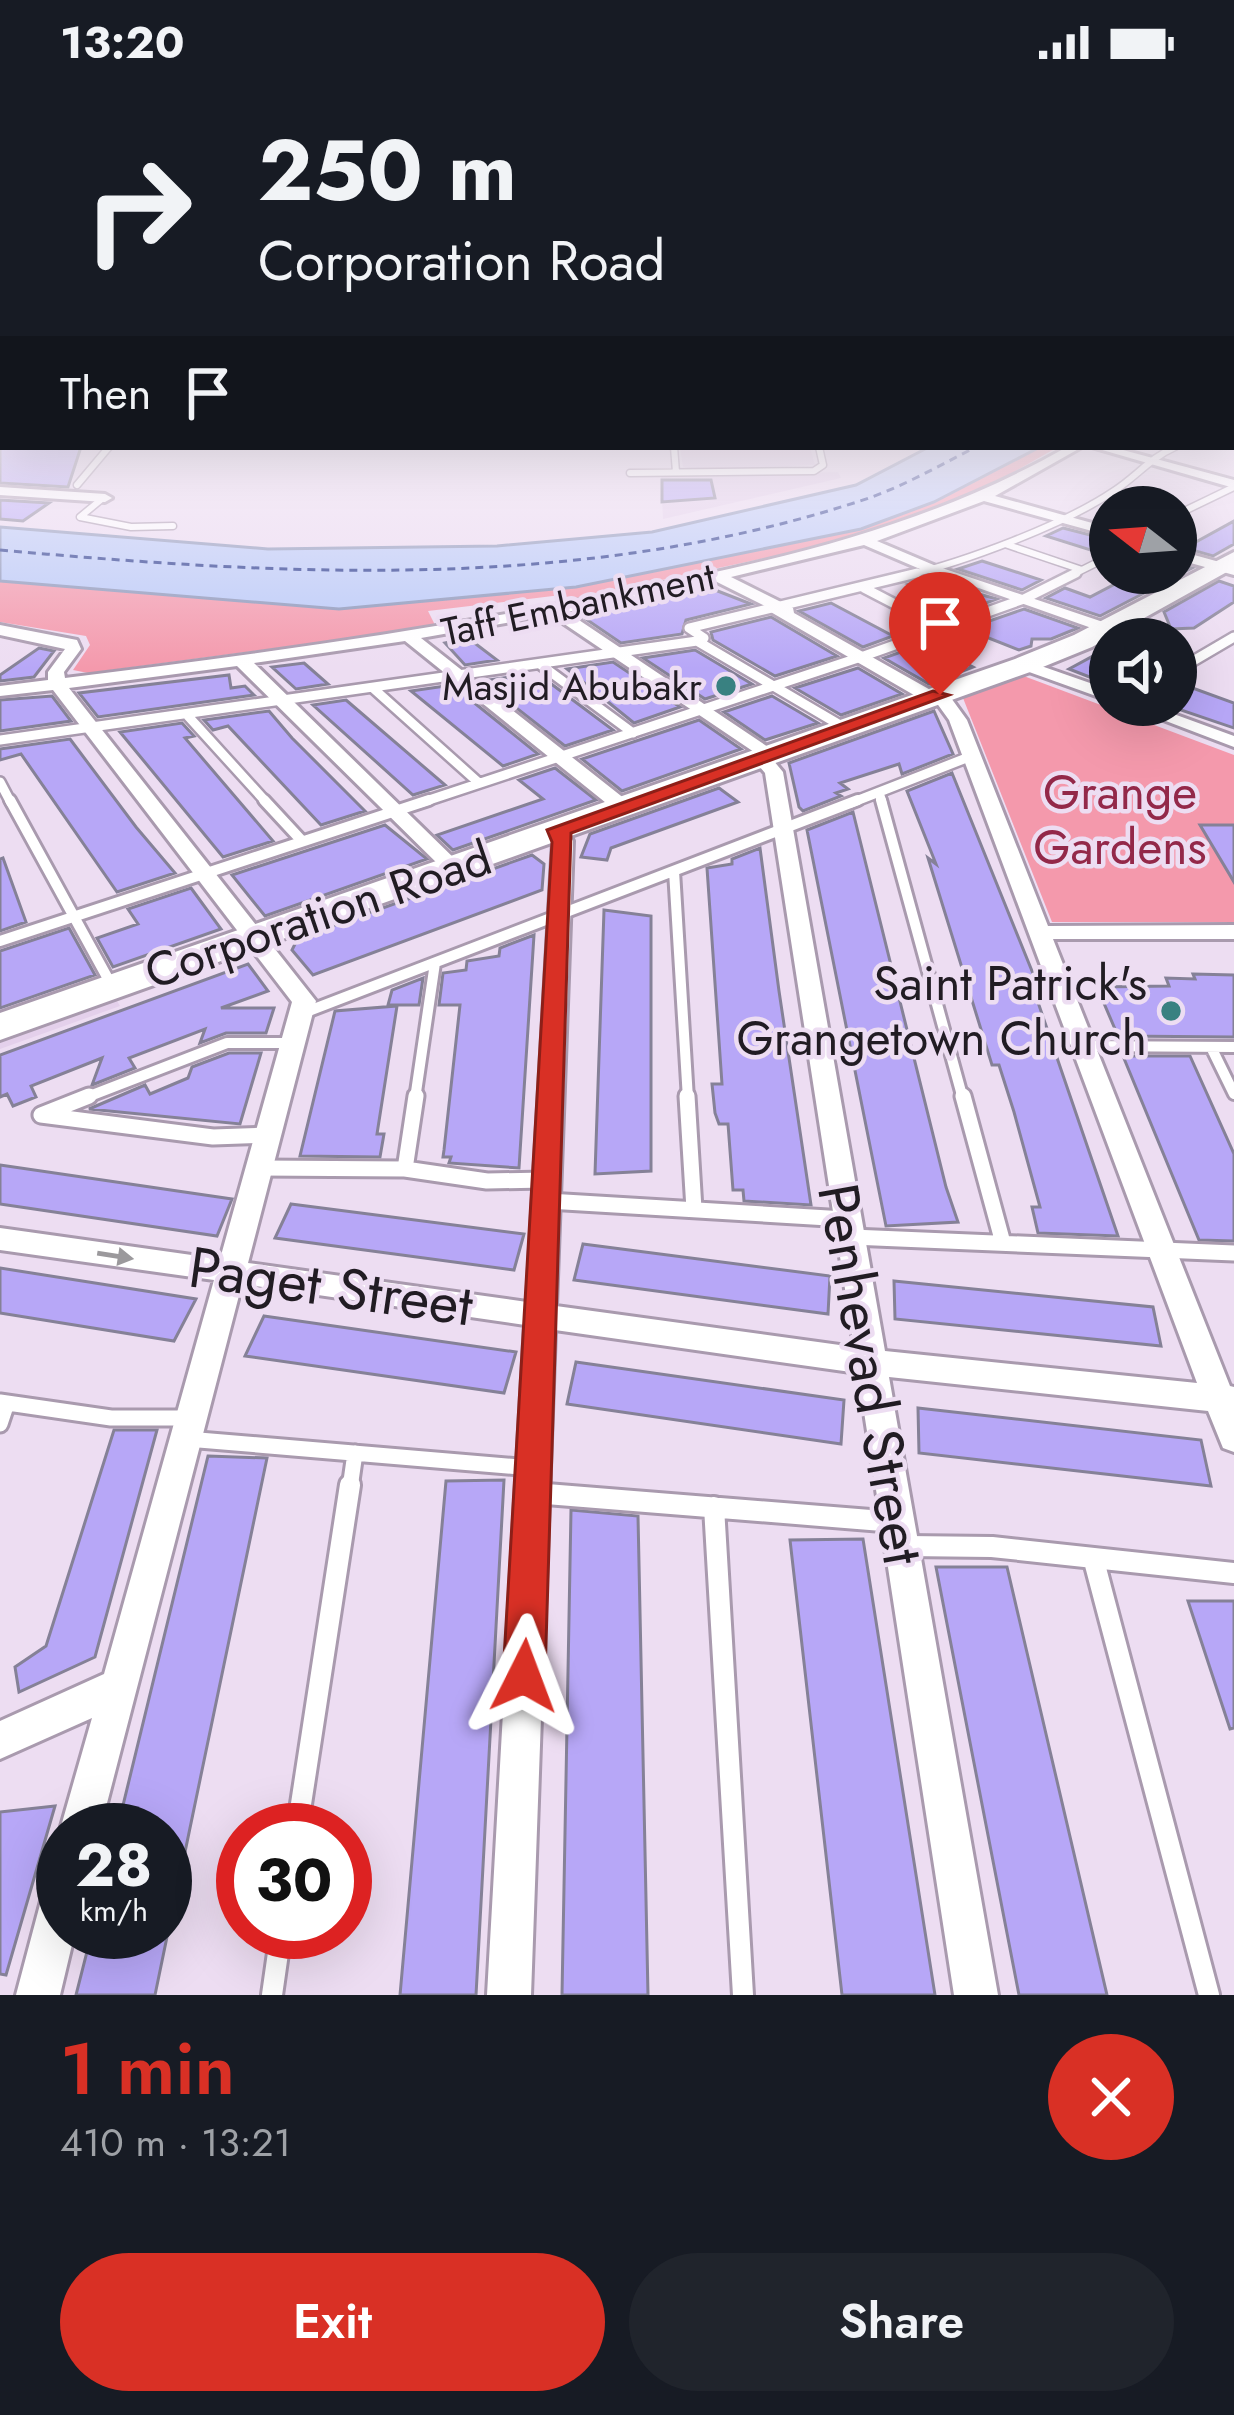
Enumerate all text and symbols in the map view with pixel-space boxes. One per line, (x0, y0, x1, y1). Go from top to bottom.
text: 13:20 (60, 10, 185, 75)
text: 250 m (258, 110, 517, 232)
icon: right (60, 132, 216, 288)
text: Corporation Road (258, 222, 665, 300)
icon: arrive (175, 360, 241, 426)
text: Then (60, 361, 151, 426)
north arrow (1089, 486, 1197, 594)
map controls (1089, 486, 1197, 726)
street label: Taff Embankment (436, 547, 720, 661)
pin (889, 572, 991, 695)
icon: arrive (907, 590, 973, 656)
button: sound (1089, 618, 1197, 726)
place label: Masjid Abubakr (442, 658, 703, 715)
marker: Masjid Abubakr (713, 673, 739, 699)
park label: Grange Gardens (1033, 758, 1207, 882)
street label: Corporation Road (136, 823, 500, 1007)
place label: Saint Patrick's Grangetown Church (737, 949, 1147, 1073)
marker: Saint Patrick's Grangetown Church (1158, 998, 1184, 1024)
street label: Penhevad Street (797, 1177, 945, 1571)
street label: Paget Street (184, 1226, 478, 1347)
one-way arrow (97, 1247, 135, 1266)
position arrow (461, 1613, 587, 1739)
speed limit sign: 30 (216, 1803, 372, 1959)
text: 28 (76, 1822, 152, 1909)
text: km/h (80, 1889, 148, 1932)
text: 1 min (60, 2017, 235, 2121)
button: close (1048, 2034, 1174, 2160)
text: 410 m · 13:21 (60, 2114, 291, 2171)
button: Exit (60, 2253, 605, 2391)
button: Share (629, 2253, 1174, 2391)

